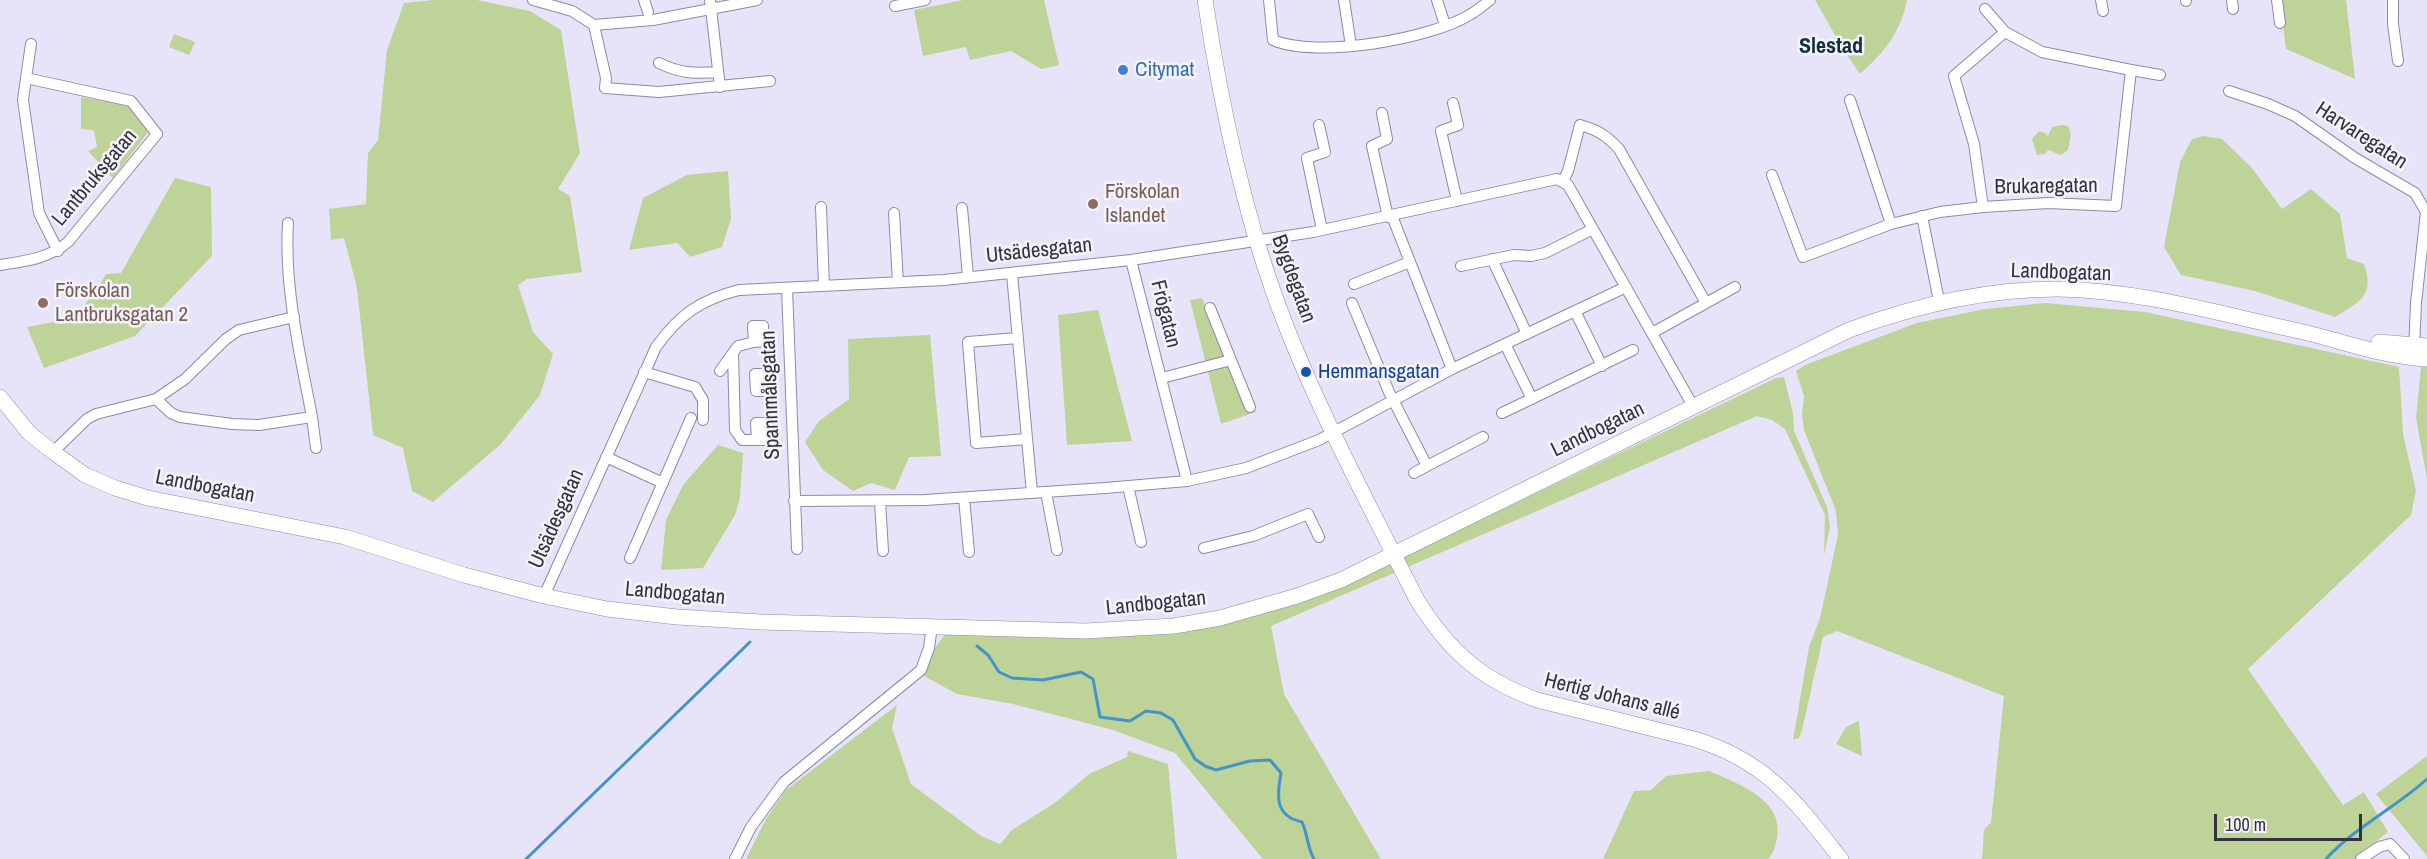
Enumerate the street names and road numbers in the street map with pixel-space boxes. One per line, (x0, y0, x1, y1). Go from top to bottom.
street label: Harvaregatan (2310, 97, 2412, 175)
street label: Lantbruksgatan (47, 124, 143, 232)
street label: Brukaregatan (1994, 173, 2098, 201)
street label: Bygdegatan (1265, 232, 1321, 326)
street label: Utsädesgatan (985, 233, 1093, 269)
street label: Landbogatan (2010, 259, 2112, 287)
street label: Frögatan (1144, 278, 1186, 350)
street label: Spannmålsgatan (756, 330, 786, 460)
street label: Landbogatan (1547, 397, 1649, 463)
street label: Landbogatan (153, 465, 257, 509)
street label: Utsädesgatan (524, 465, 590, 573)
street label: Landbogatan (624, 577, 726, 611)
street label: Landbogatan (1105, 586, 1207, 622)
street label: Hertig Johans allé (1542, 668, 1682, 726)

